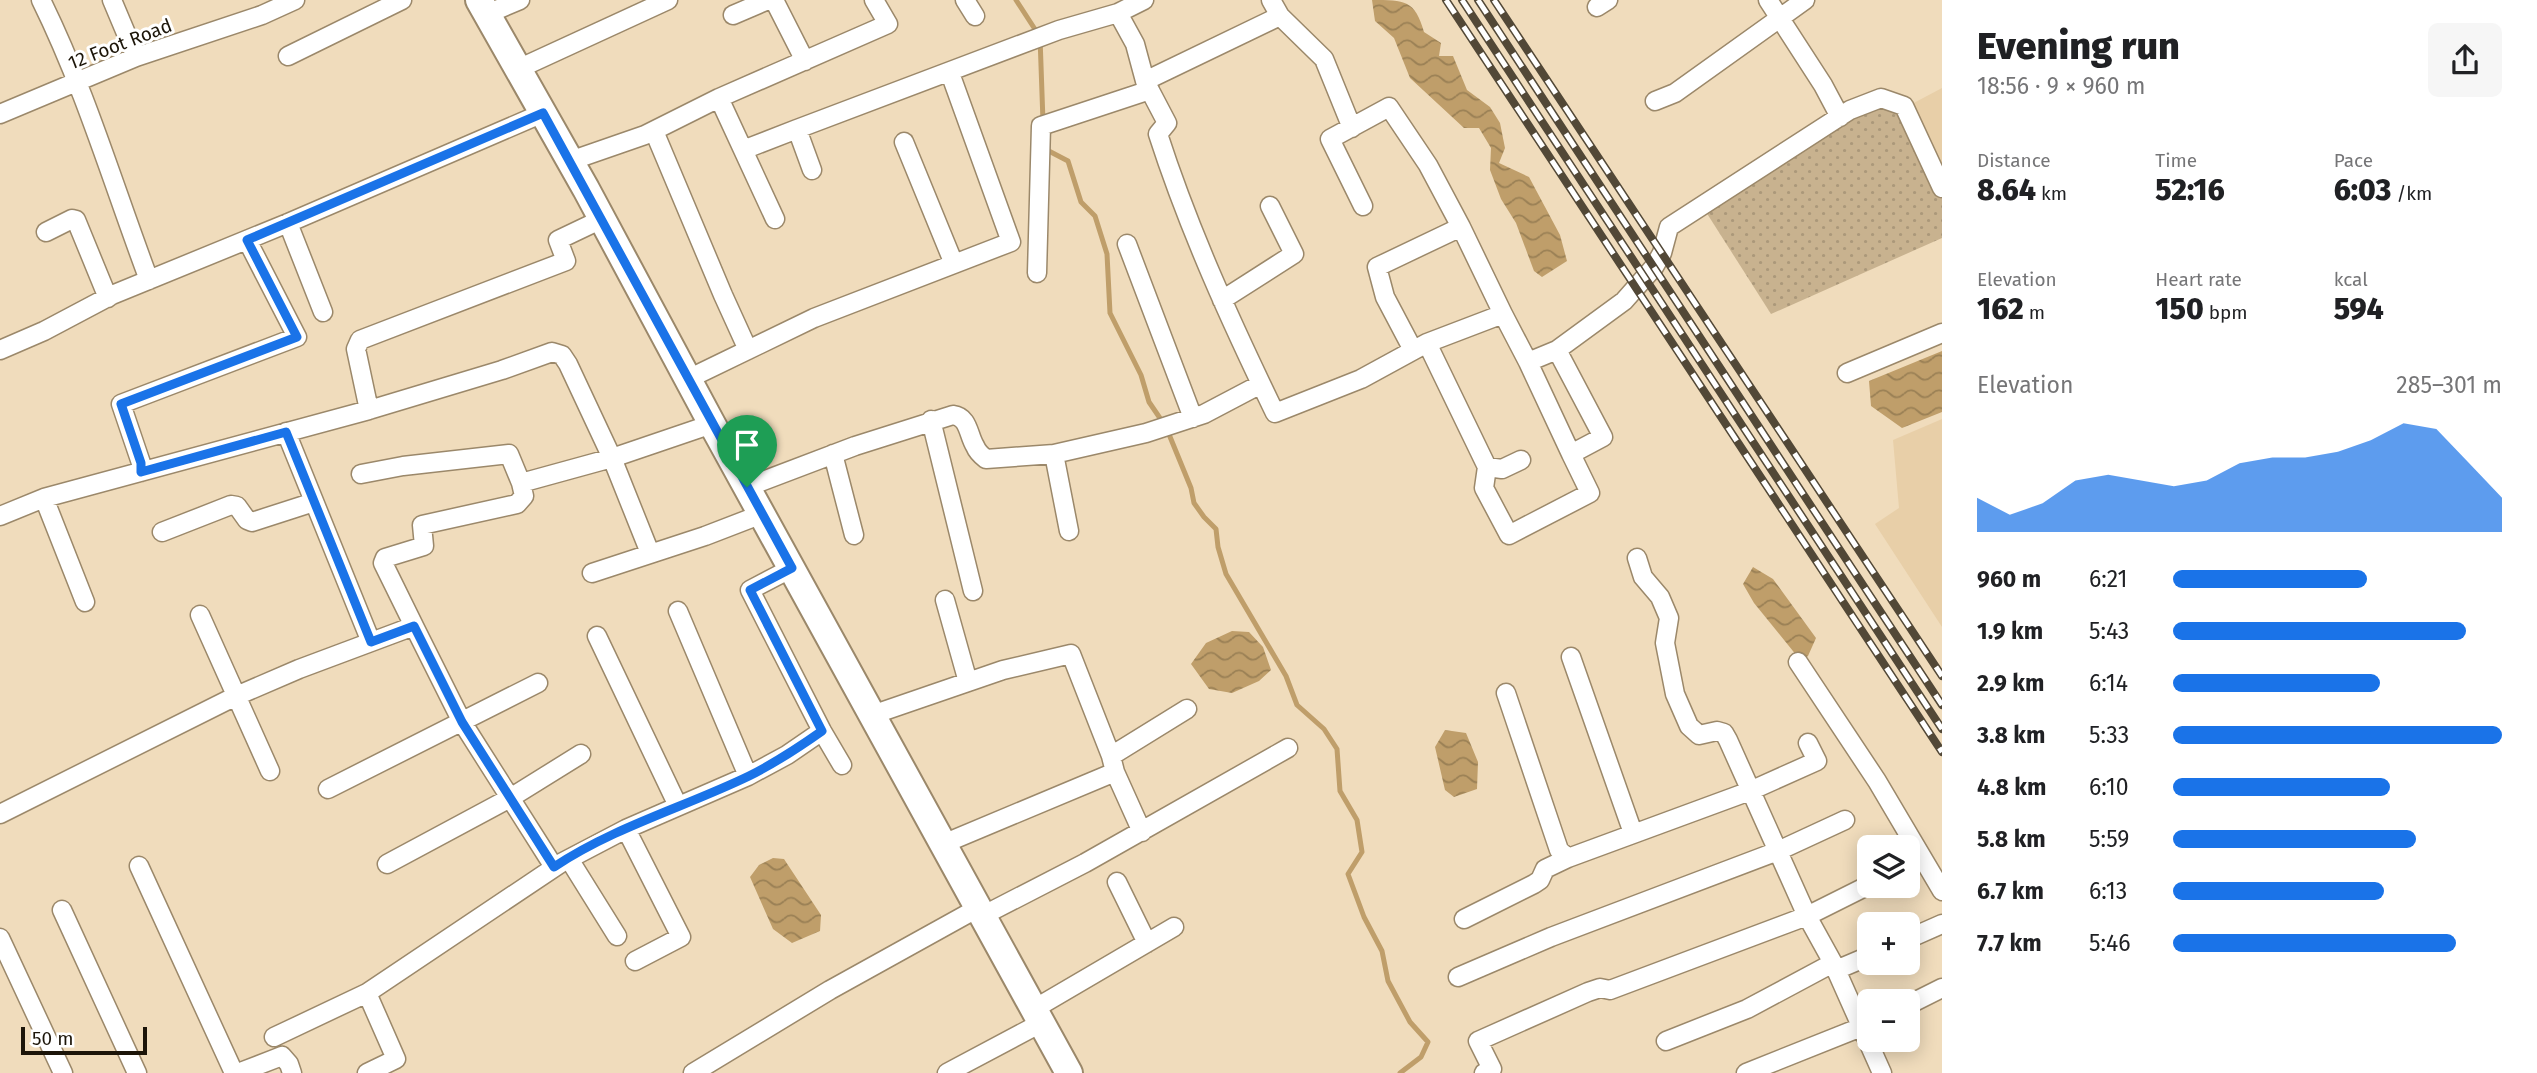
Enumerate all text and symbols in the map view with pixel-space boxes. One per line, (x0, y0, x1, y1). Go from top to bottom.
street label: 12 Foot Road (65, 14, 175, 74)
text: Evening run (1977, 23, 2180, 69)
button: share (2428, 23, 2502, 97)
text: 18:56 · 9 × 960 m (1977, 72, 2145, 100)
text: Distance (1977, 149, 2051, 172)
text: Time (2155, 149, 2197, 172)
text: Pace (2334, 149, 2373, 172)
text: 8.64 (1977, 172, 2036, 208)
text: 52:16 (2155, 172, 2225, 208)
text: 6:03 (2334, 172, 2391, 208)
text: km (2036, 182, 2067, 205)
text: /km (2391, 182, 2432, 205)
text: Elevation (1977, 268, 2057, 291)
text: Heart rate (2155, 268, 2242, 291)
text: kcal (2334, 268, 2368, 291)
text: 162 (1977, 291, 2024, 327)
text: 150 (2155, 291, 2204, 327)
text: 594 (2334, 291, 2384, 327)
text: m (2024, 301, 2045, 324)
text: bpm (2204, 301, 2248, 324)
text: Elevation (1977, 371, 2073, 399)
text: 285–301 m (2396, 371, 2502, 399)
pin (717, 415, 777, 487)
icon: arrive (728, 426, 766, 464)
text: 960 m (1977, 565, 2041, 593)
text: 6:21 (2089, 565, 2128, 593)
text: 1.9 km (1977, 617, 2043, 645)
text: 5:43 (2089, 617, 2129, 645)
text: 2.9 km (1977, 669, 2044, 697)
text: 6:14 (2089, 669, 2128, 697)
text: 3.8 km (1977, 721, 2045, 749)
text: 5:33 (2089, 721, 2129, 749)
text: 4.8 km (1977, 773, 2046, 801)
text: 6:10 (2089, 773, 2129, 801)
text: 5.8 km (1977, 825, 2046, 853)
text: 5:59 (2089, 825, 2129, 853)
map controls (1857, 835, 1920, 1052)
button: layers (1857, 835, 1920, 898)
text: 6.7 km (1977, 877, 2044, 905)
text: 6:13 (2089, 877, 2127, 905)
button: + (1857, 912, 1920, 975)
text: 7.7 km (1977, 929, 2042, 957)
text: 5:46 (2089, 929, 2130, 957)
button: − (1857, 989, 1920, 1052)
scale bar (21, 1024, 147, 1056)
text: 50 m (32, 1027, 73, 1050)

